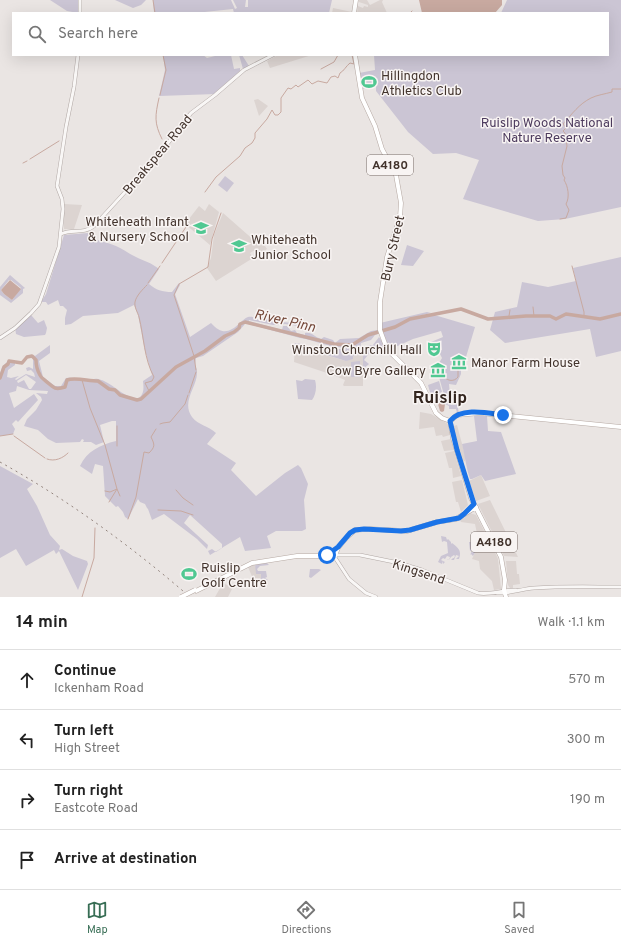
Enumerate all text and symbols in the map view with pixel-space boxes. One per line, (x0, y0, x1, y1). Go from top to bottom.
search box (12, 12, 609, 56)
icon: search (26, 23, 48, 45)
text: Search here (58, 25, 138, 44)
place label: Hillingdon Athletics Club (381, 69, 462, 100)
sports icon: Hillingdon Athletics Club (360, 73, 378, 91)
street label: Breakspear Road (120, 112, 197, 199)
park label: Ruislip Woods National Nature Reserve (481, 116, 613, 147)
road number: A4180 (367, 155, 413, 175)
street label: Bury Street (379, 214, 409, 283)
place label: Whiteheath Infant & Nursery School (85, 215, 189, 246)
school or university icon: Whiteheath Infant & Nursery School (192, 219, 210, 237)
place label: Whiteheath Junior School (251, 233, 331, 264)
school or university icon: Whiteheath Junior School (230, 237, 248, 255)
water label: River Pinn (252, 306, 317, 337)
theatre icon: Winston Churchilll Hall (425, 340, 443, 358)
place label: Winston Churchilll Hall (292, 343, 422, 359)
museum icon: Manor Farm House (450, 353, 468, 371)
place label: Manor Farm House (471, 356, 580, 372)
museum icon: Cow Byre Gallery (429, 361, 447, 379)
place label: Cow Byre Gallery (326, 364, 426, 380)
district label: Ruislip (413, 388, 467, 410)
route end (494, 406, 512, 424)
road number: A4180 (471, 532, 517, 552)
route start (318, 546, 336, 564)
street label: Kingsend (390, 557, 447, 589)
place label: Ruislip Golf Centre (201, 561, 267, 592)
sports icon: Ruislip Golf Centre (180, 565, 198, 583)
text: 14 min (16, 612, 68, 634)
text: Walk · 1.1 km (538, 615, 605, 631)
text: Continue (54, 662, 116, 681)
icon: ahead (16, 669, 38, 691)
text: 570 m (568, 672, 605, 688)
text: Ickenham Road (54, 681, 144, 697)
text: Turn left (54, 722, 114, 741)
icon: left (16, 729, 38, 751)
text: 300 m (567, 732, 605, 748)
text: High Street (54, 741, 120, 757)
text: Turn right (54, 782, 123, 801)
icon: right (16, 789, 38, 811)
text: 190 m (570, 792, 605, 808)
text: Eastcote Road (54, 801, 138, 817)
icon: arrive (16, 849, 38, 871)
text: Arrive at destination (54, 850, 197, 869)
tab: Map (86, 899, 108, 937)
tab: Directions (281, 899, 331, 937)
tab: Saved (504, 899, 535, 937)

